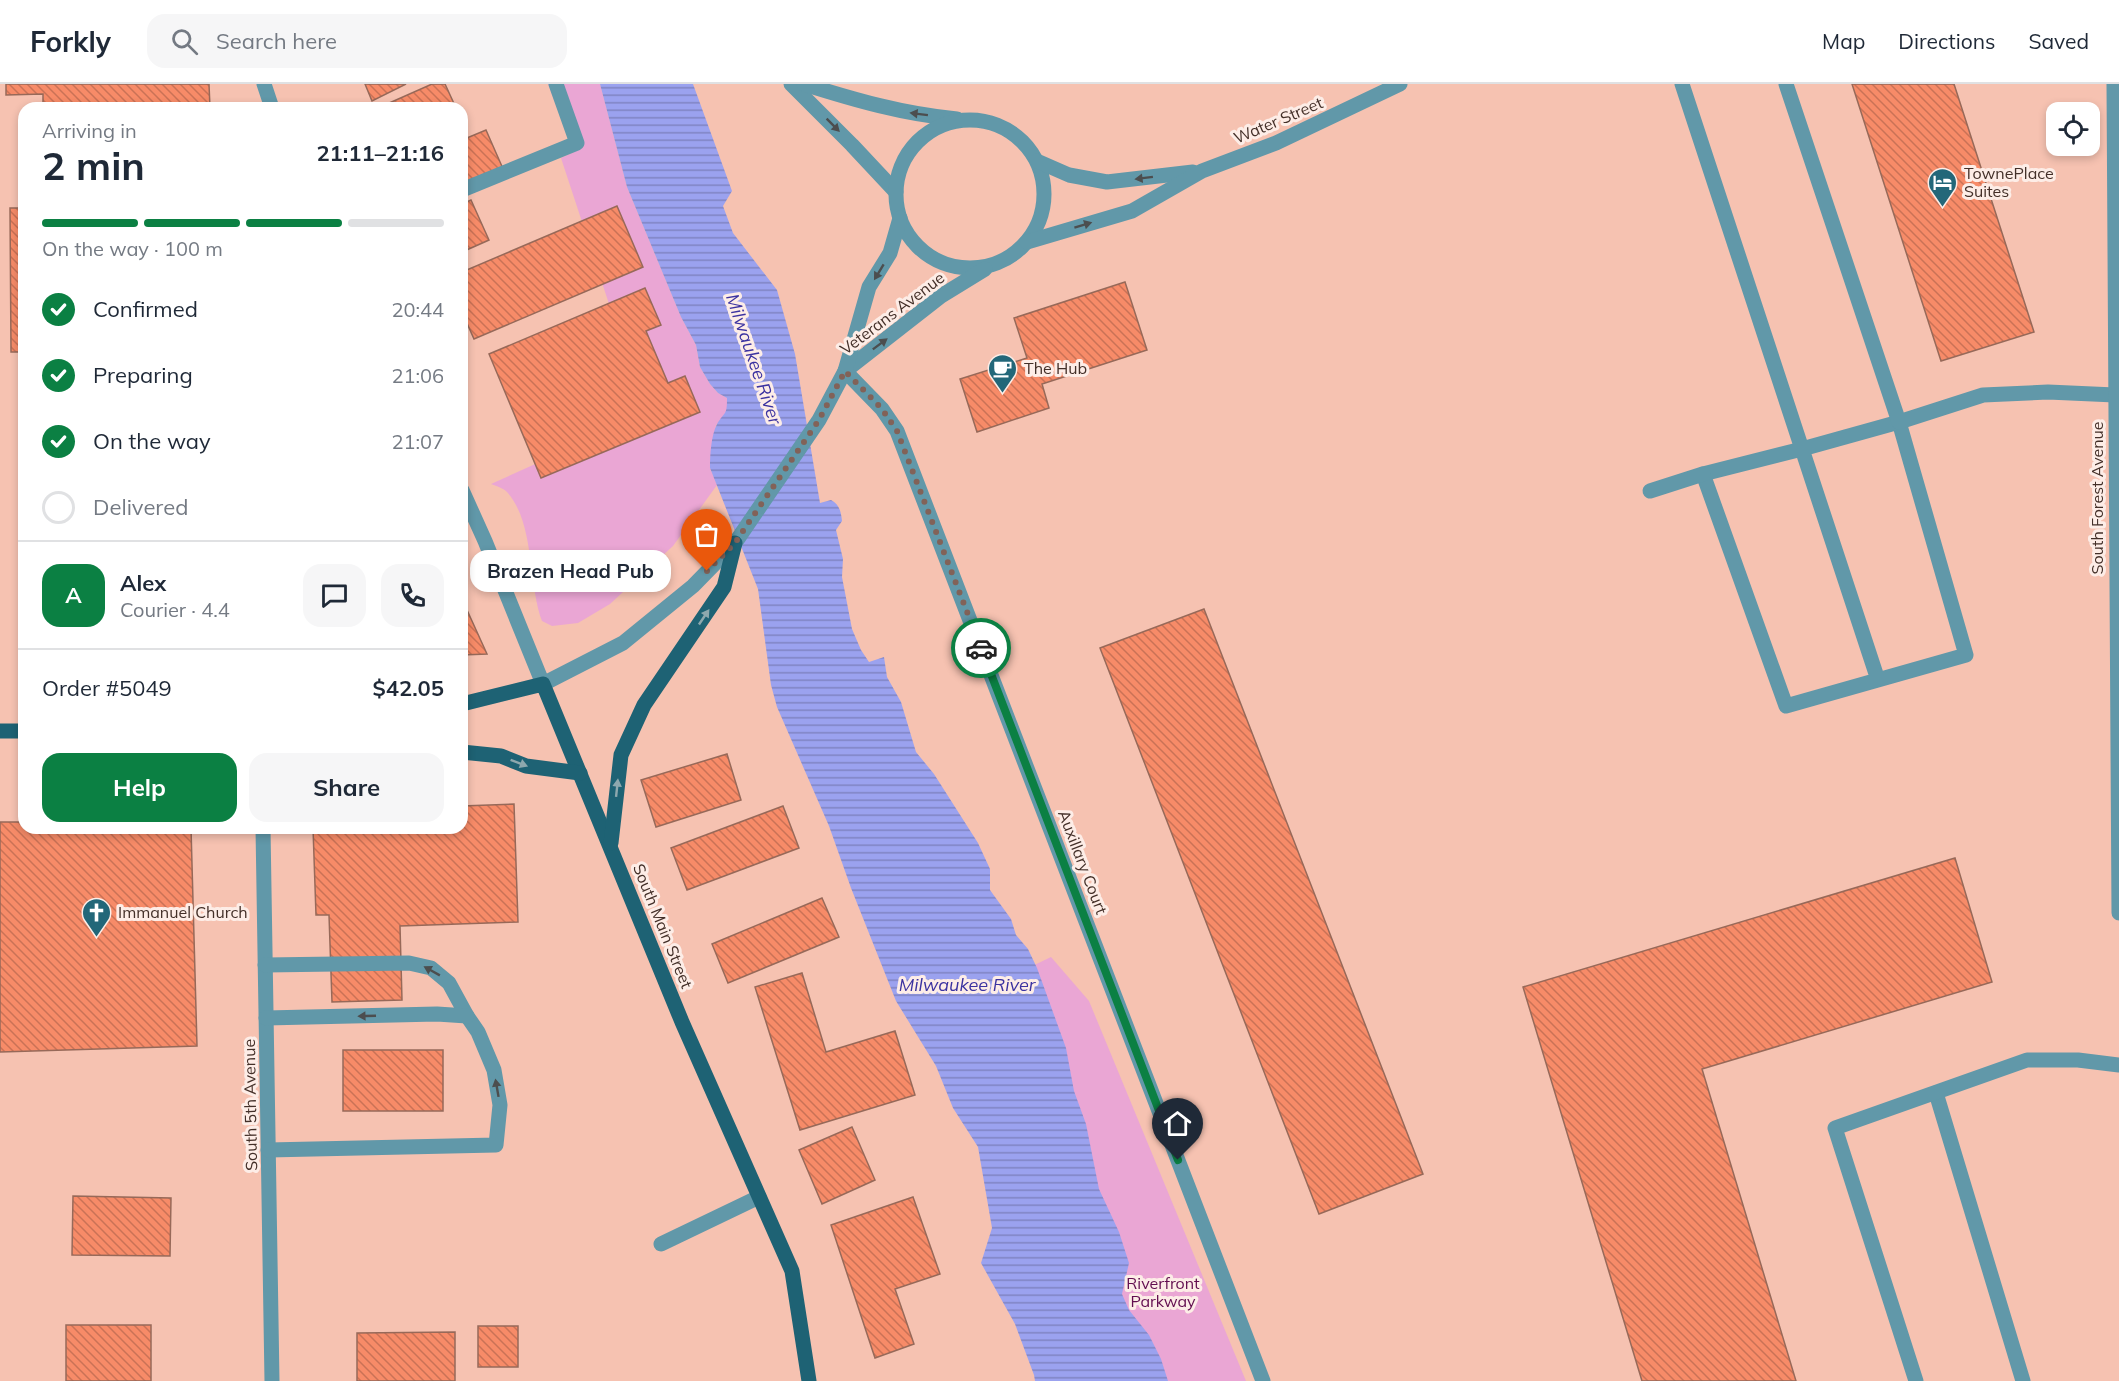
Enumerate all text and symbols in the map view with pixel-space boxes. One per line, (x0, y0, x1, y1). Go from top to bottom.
search box (147, 14, 567, 68)
text: Forkly (30, 24, 111, 59)
icon: search (168, 25, 201, 58)
text: Search here (216, 27, 337, 55)
text: Map (1822, 28, 1865, 54)
text: Directions (1898, 28, 1995, 54)
text: Saved (2028, 28, 2089, 54)
street label: Water Street (1230, 92, 1326, 148)
map controls (2046, 102, 2100, 156)
button: locate (2046, 102, 2100, 156)
one-way arrow (910, 110, 929, 119)
text: Arriving in (42, 118, 137, 143)
one-way arrow (825, 118, 839, 132)
text: 21:11–21:16 (316, 139, 444, 167)
text: 2 min (42, 141, 145, 190)
place label: TownePlace Suites (1964, 163, 2054, 201)
hotel icon: TownePlace Suites (1927, 166, 1959, 208)
one-way arrow (1135, 173, 1154, 183)
one-way arrow (1074, 220, 1092, 229)
text: On the way · 100 m (42, 236, 223, 261)
one-way arrow (873, 264, 884, 280)
street label: Veterans Avenue (836, 267, 948, 359)
water label: Milwaukee River (721, 291, 788, 429)
icon: check (42, 293, 75, 326)
text: Confirmed (93, 295, 198, 323)
text: 20:44 (391, 297, 444, 322)
one-way arrow (872, 339, 887, 351)
cafe icon: The Hub (987, 352, 1019, 394)
place label: The Hub (1024, 358, 1087, 378)
icon: check (42, 359, 75, 392)
text: Preparing (93, 361, 193, 389)
text: 21:06 (391, 363, 444, 388)
street label: South Forest Avenue (2087, 421, 2107, 575)
icon: check (42, 425, 75, 458)
text: On the way (93, 427, 211, 455)
text: 21:07 (391, 429, 444, 454)
text: Delivered (93, 493, 188, 521)
pin (681, 509, 732, 571)
icon: bag (690, 518, 723, 551)
callout: Brazen Head Pub (470, 550, 671, 592)
text: Brazen Head Pub (487, 558, 654, 583)
button: chat (303, 564, 366, 627)
button: phone (381, 564, 444, 627)
text: Alex (120, 569, 166, 597)
text: A (65, 581, 82, 609)
text: Courier · 4.4 (120, 597, 230, 622)
one-way arrow (698, 609, 710, 625)
courier (951, 618, 1011, 678)
icon: car (965, 632, 998, 665)
text: Order #5049 (42, 674, 172, 702)
text: $42.05 (373, 674, 444, 702)
button: Help (42, 753, 237, 822)
button: Share (249, 753, 444, 822)
one-way arrow (510, 759, 528, 768)
one-way arrow (612, 778, 622, 797)
street label: Auxillary Court (1054, 807, 1112, 917)
street label: South Main Street (629, 861, 697, 991)
church icon: Immanuel Church (81, 896, 113, 938)
place label: Immanuel Church (118, 902, 248, 922)
one-way arrow (423, 967, 441, 977)
water label: Milwaukee River (899, 973, 1037, 996)
one-way arrow (357, 1011, 376, 1020)
street label: South 5th Avenue (239, 1039, 261, 1171)
one-way arrow (492, 1078, 501, 1097)
pin (1152, 1098, 1203, 1160)
icon: home (1161, 1107, 1194, 1140)
park label: Riverfront Parkway (1126, 1273, 1200, 1311)

